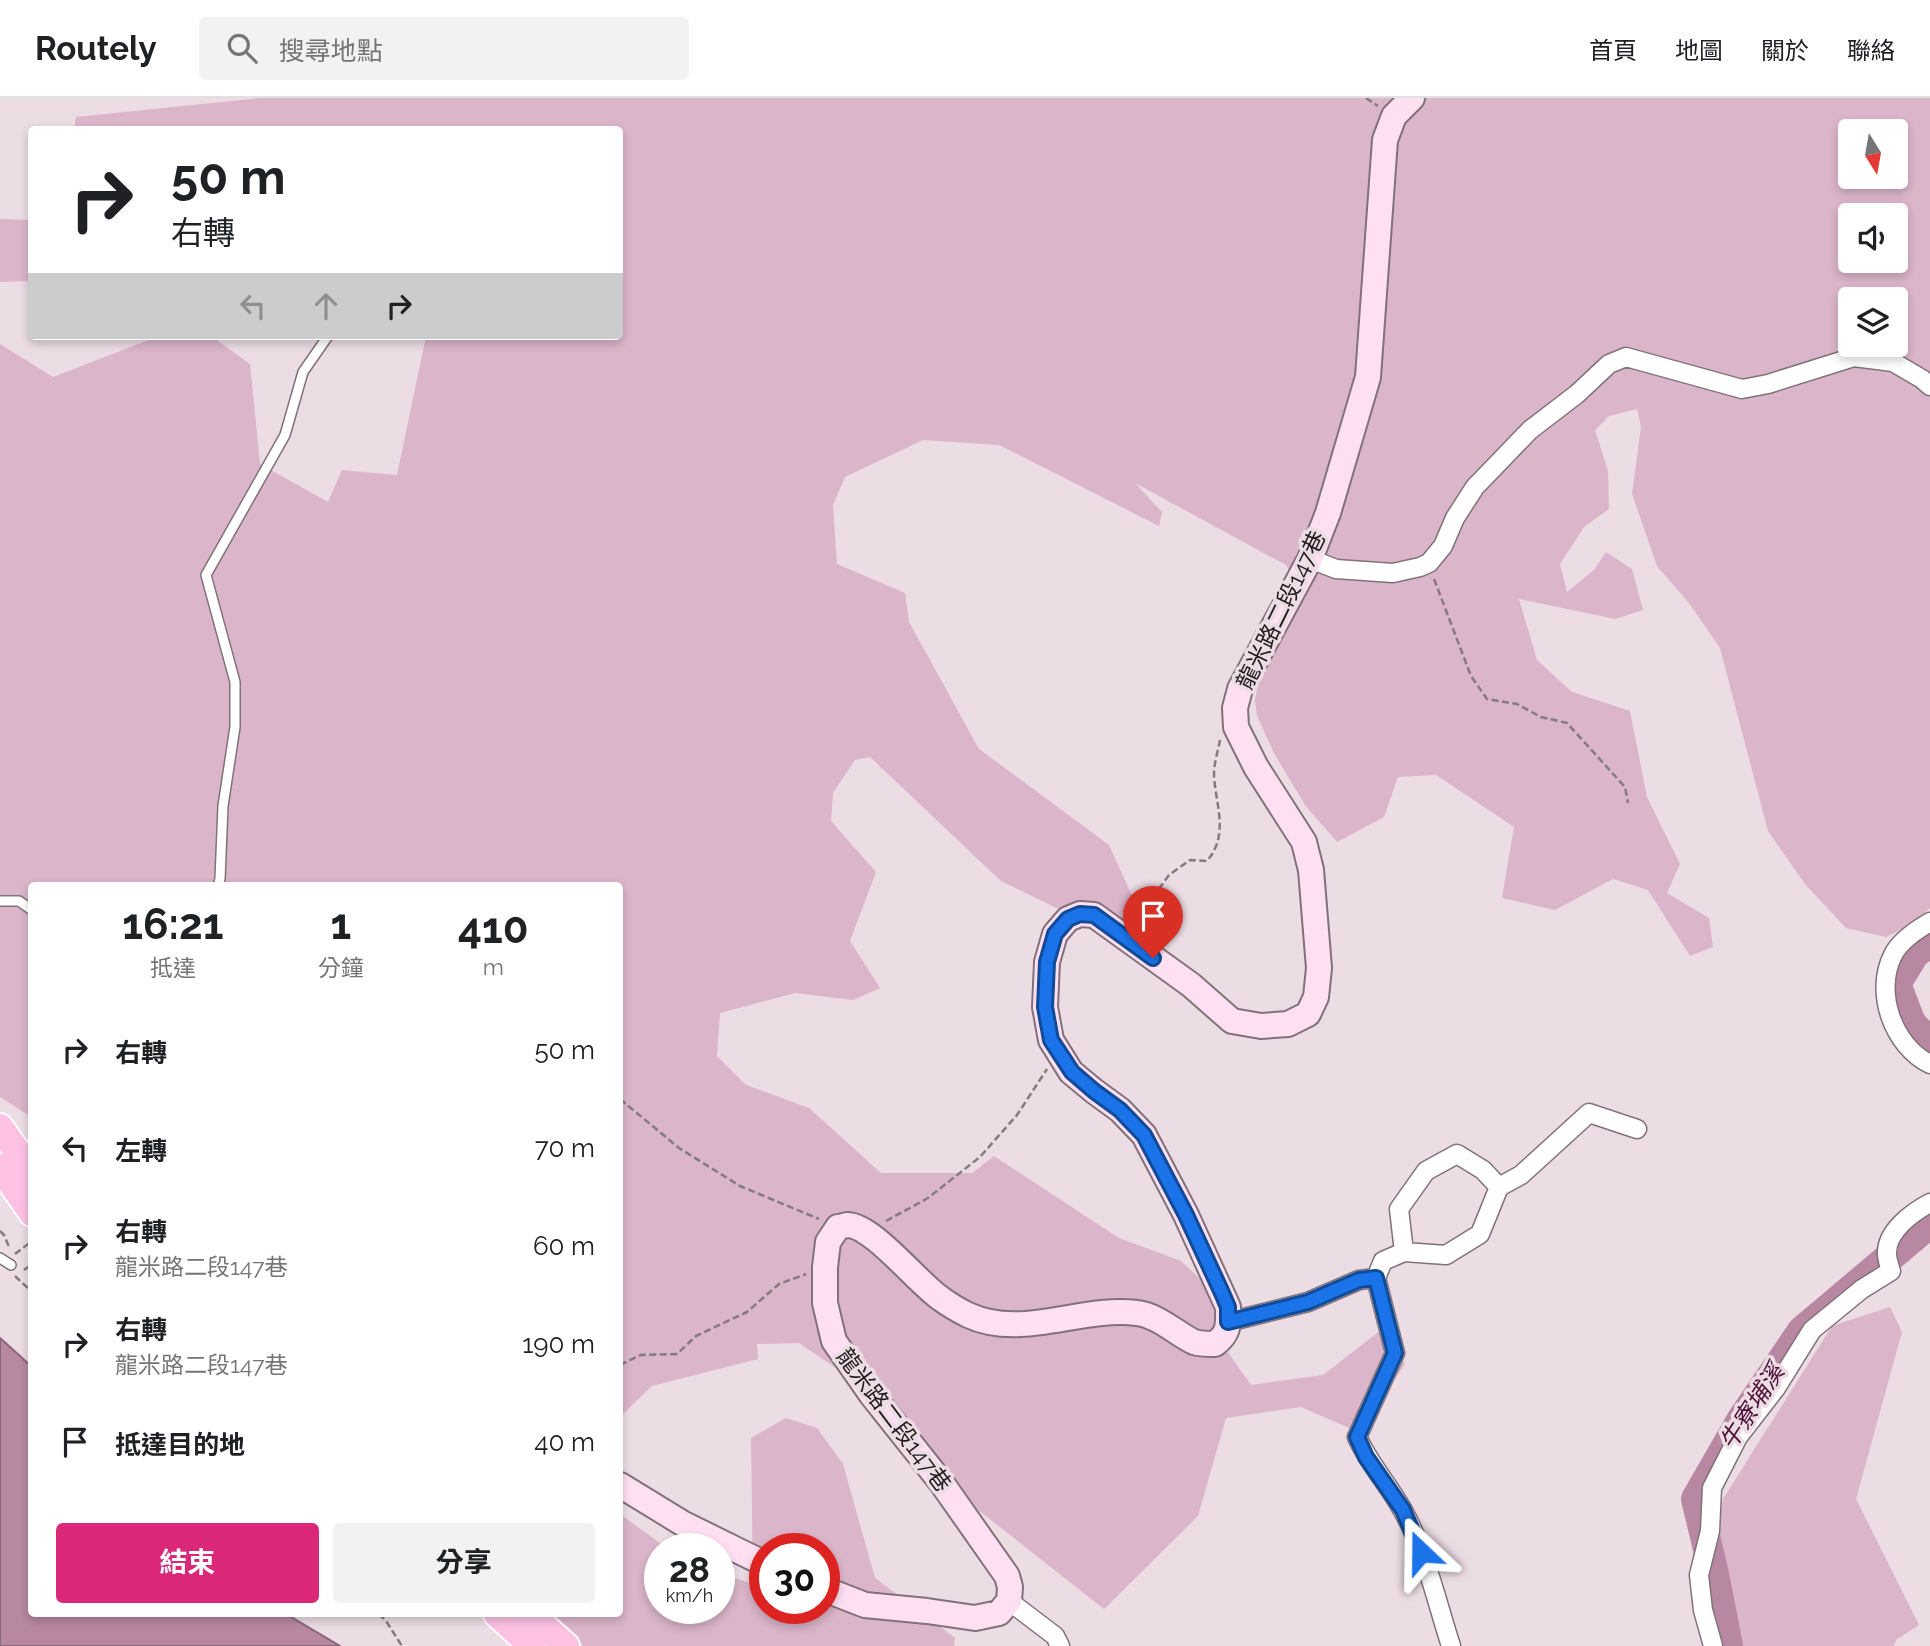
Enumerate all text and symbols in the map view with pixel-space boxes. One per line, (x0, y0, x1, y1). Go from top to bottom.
search box (199, 17, 689, 80)
text: Routely (35, 29, 157, 68)
icon: search (223, 29, 261, 67)
text: 搜尋地點 (279, 36, 383, 66)
text: 首頁 (1589, 36, 1637, 65)
text: 地圖 (1675, 36, 1723, 65)
text: 關於 (1761, 36, 1809, 65)
text: 聯絡 (1847, 36, 1895, 65)
north arrow (1838, 119, 1908, 189)
map controls (1838, 119, 1908, 357)
text: 50 m (171, 148, 286, 205)
icon: right (56, 154, 147, 245)
button: sound (1838, 203, 1908, 273)
text: 右轉 (171, 214, 235, 251)
icon: left (234, 287, 272, 325)
icon: ahead (307, 287, 345, 325)
icon: right (380, 287, 418, 325)
button: layers (1838, 287, 1908, 357)
street label: 龍米路二段147巷 (1231, 526, 1331, 693)
pin (1123, 886, 1183, 958)
icon: arrive (1134, 897, 1172, 935)
text: 16:21 (122, 900, 223, 949)
text: 1 (330, 900, 351, 949)
text: 410 (458, 904, 529, 953)
text: m (483, 953, 504, 980)
text: 抵達 (150, 954, 196, 981)
text: 分鐘 (318, 954, 364, 981)
icon: right (56, 1031, 94, 1069)
text: 50 m (534, 1035, 595, 1065)
text: 右轉 (115, 1038, 167, 1068)
icon: left (56, 1129, 94, 1167)
text: 70 m (535, 1133, 595, 1163)
text: 左轉 (115, 1136, 167, 1166)
text: 右轉 (115, 1217, 167, 1247)
icon: right (56, 1227, 94, 1265)
text: 60 m (533, 1231, 595, 1261)
text: 龍米路二段147巷 (115, 1253, 288, 1280)
text: 右轉 (115, 1315, 167, 1345)
icon: right (56, 1325, 94, 1363)
text: 190 m (522, 1329, 595, 1359)
street label: 龍米路二段147巷 (832, 1343, 957, 1497)
text: 龍米路二段147巷 (115, 1351, 288, 1378)
water label: 牛寮埔溪 (1713, 1356, 1792, 1455)
icon: arrive (56, 1423, 94, 1461)
text: 40 m (534, 1427, 595, 1457)
text: 抵達目的地 (115, 1430, 245, 1460)
position arrow (1384, 1515, 1458, 1589)
button: 結束 (56, 1523, 319, 1603)
button: 分享 (333, 1523, 595, 1603)
speed limit sign: 30 (749, 1533, 840, 1624)
text: 28 (669, 1549, 710, 1590)
text: km/h (666, 1585, 713, 1606)

